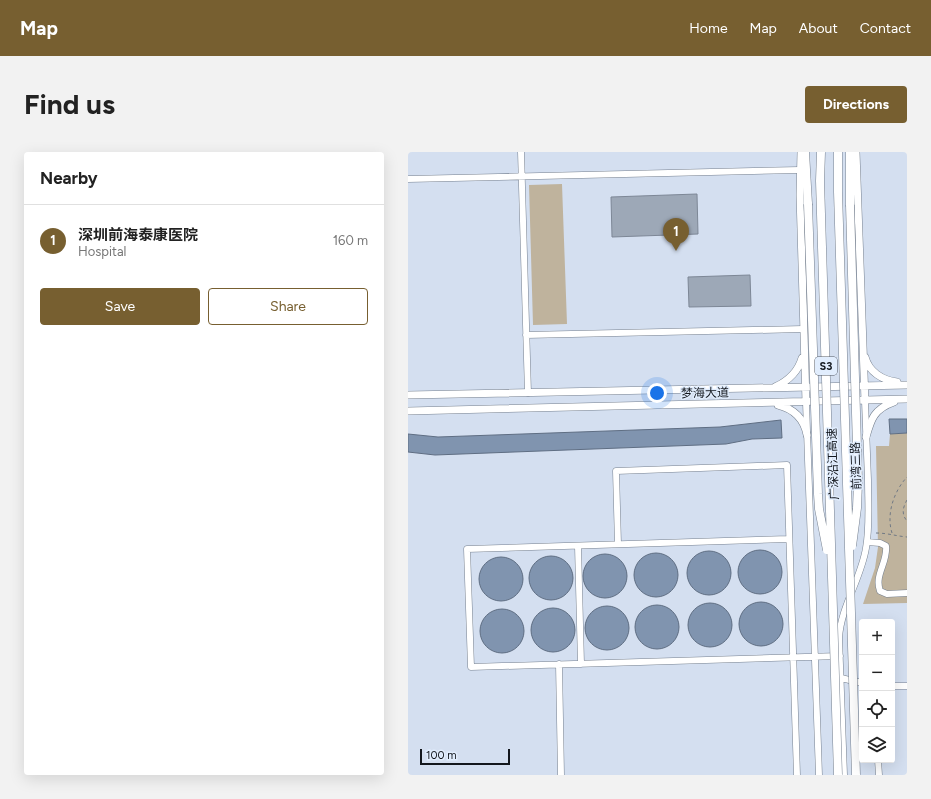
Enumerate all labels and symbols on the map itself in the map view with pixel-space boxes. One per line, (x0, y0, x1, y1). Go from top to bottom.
pin: 1 (663, 218, 689, 251)
road number: S3 (815, 357, 837, 375)
your location (647, 383, 667, 403)
street label: 梦海大道 (681, 386, 729, 400)
street label: 广深沿江高速 (825, 428, 841, 500)
street label: 前湾三路 (848, 442, 864, 490)
scale bar (420, 747, 510, 766)

